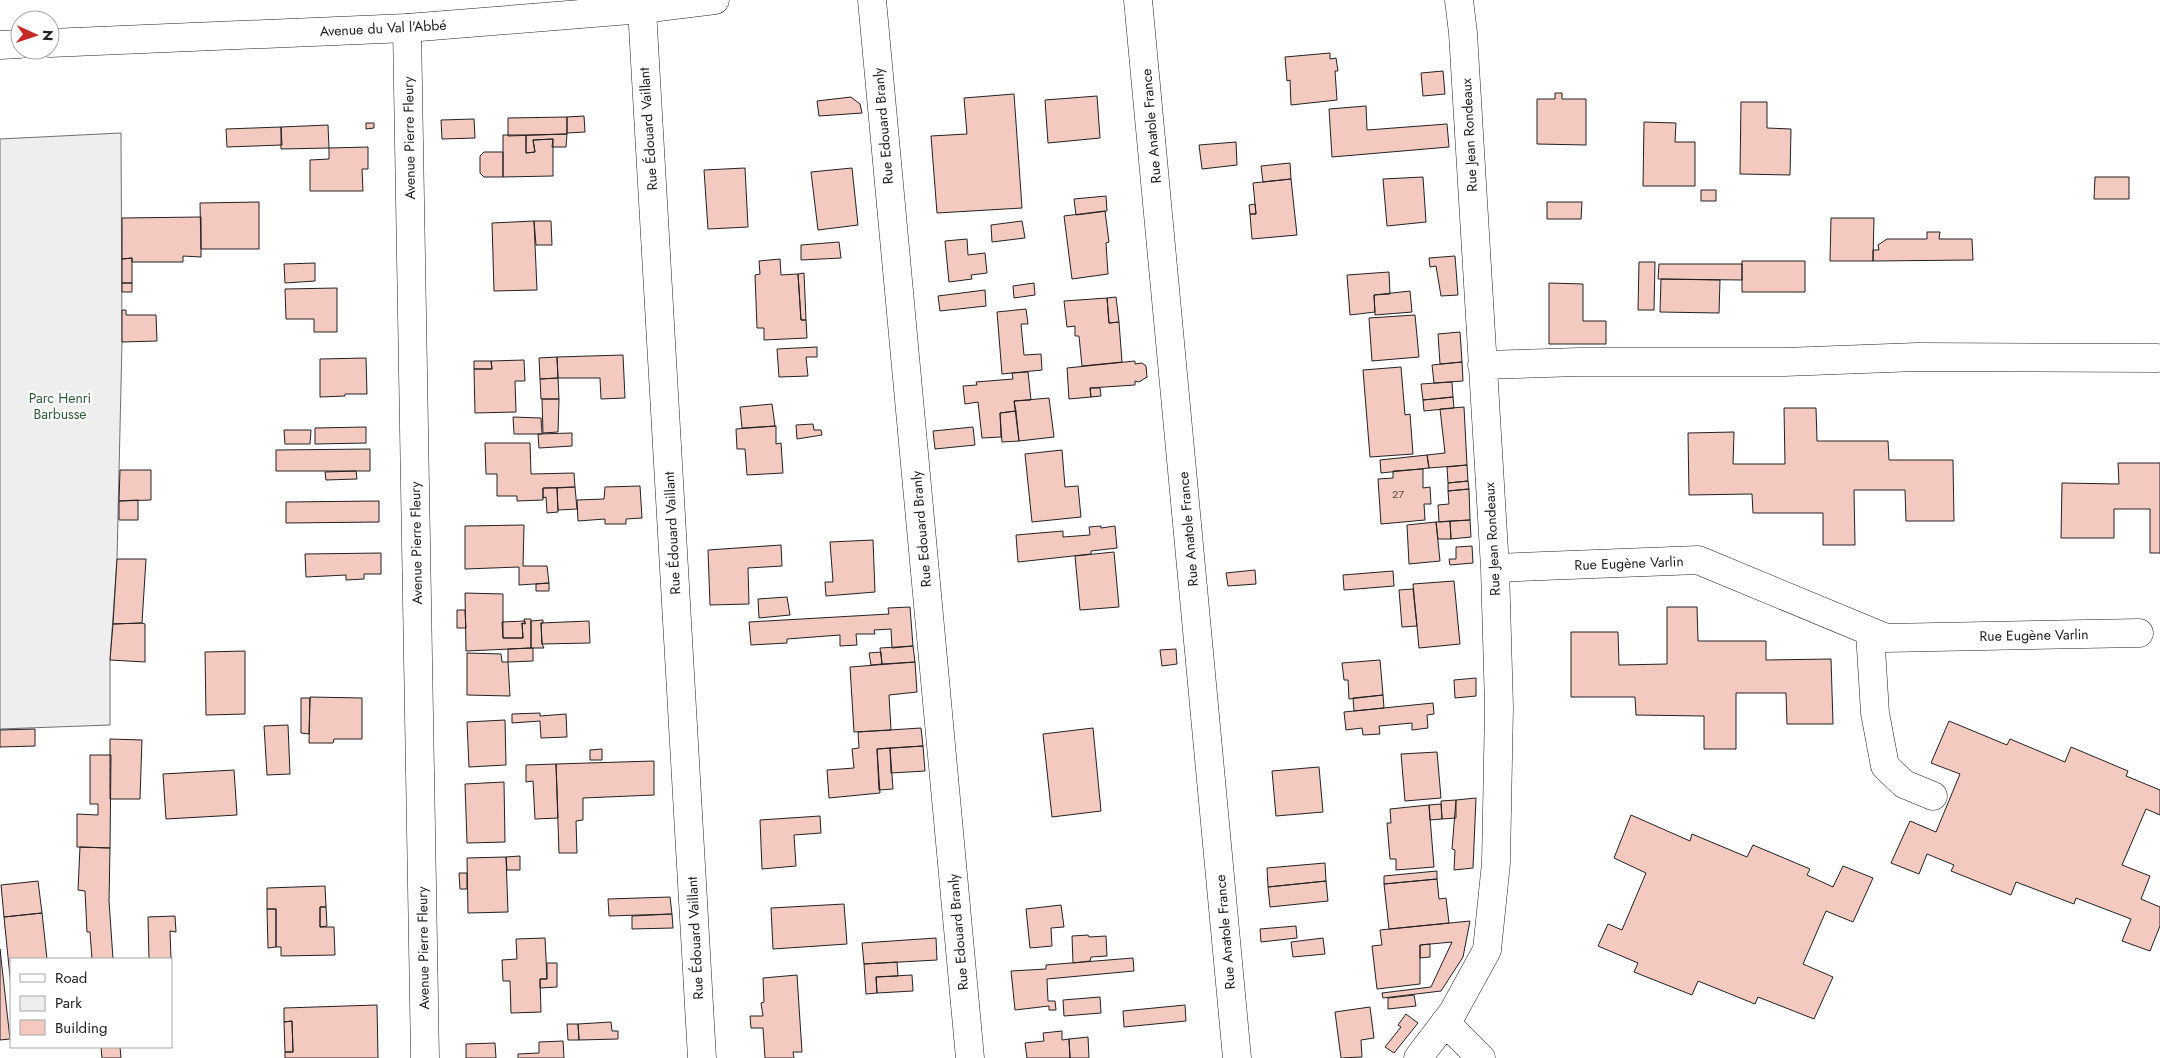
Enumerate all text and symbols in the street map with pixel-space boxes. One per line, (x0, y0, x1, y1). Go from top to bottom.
north arrow (10, 10, 60, 60)
street label: Avenue du Val l'Abbé (319, 15, 447, 41)
text: N (38, 30, 58, 42)
street label: Rue Édouard Vaillant (634, 66, 662, 191)
street label: Rue Edouard Branly (868, 66, 898, 185)
street label: Rue Anatole France (1136, 68, 1166, 184)
street label: Avenue Pierre Fleury (398, 75, 420, 200)
street label: Rue Jean Rondeaux (1456, 78, 1482, 192)
park label: Parc Henri Barbusse (29, 388, 91, 424)
street label: Rue Edouard Branly (906, 469, 936, 588)
street label: Rue Édouard Vaillant (659, 470, 685, 595)
street label: Rue Anatole France (1173, 471, 1203, 587)
street label: Avenue Pierre Fleury (405, 480, 427, 605)
street label: Rue Jean Rondeaux (1479, 482, 1505, 596)
house number: 27 (1392, 486, 1404, 502)
street label: Rue Eugène Varlin (1574, 551, 1684, 575)
street label: Rue Eugène Varlin (1979, 624, 2089, 646)
street label: Rue Edouard Branly (943, 872, 973, 991)
street label: Rue Anatole France (1210, 874, 1240, 990)
street label: Rue Édouard Vaillant (682, 875, 708, 1000)
street label: Avenue Pierre Fleury (412, 885, 434, 1010)
legend (10, 958, 172, 1048)
text: Road (55, 967, 87, 989)
text: Park (55, 992, 82, 1014)
text: Building (55, 1017, 107, 1039)

